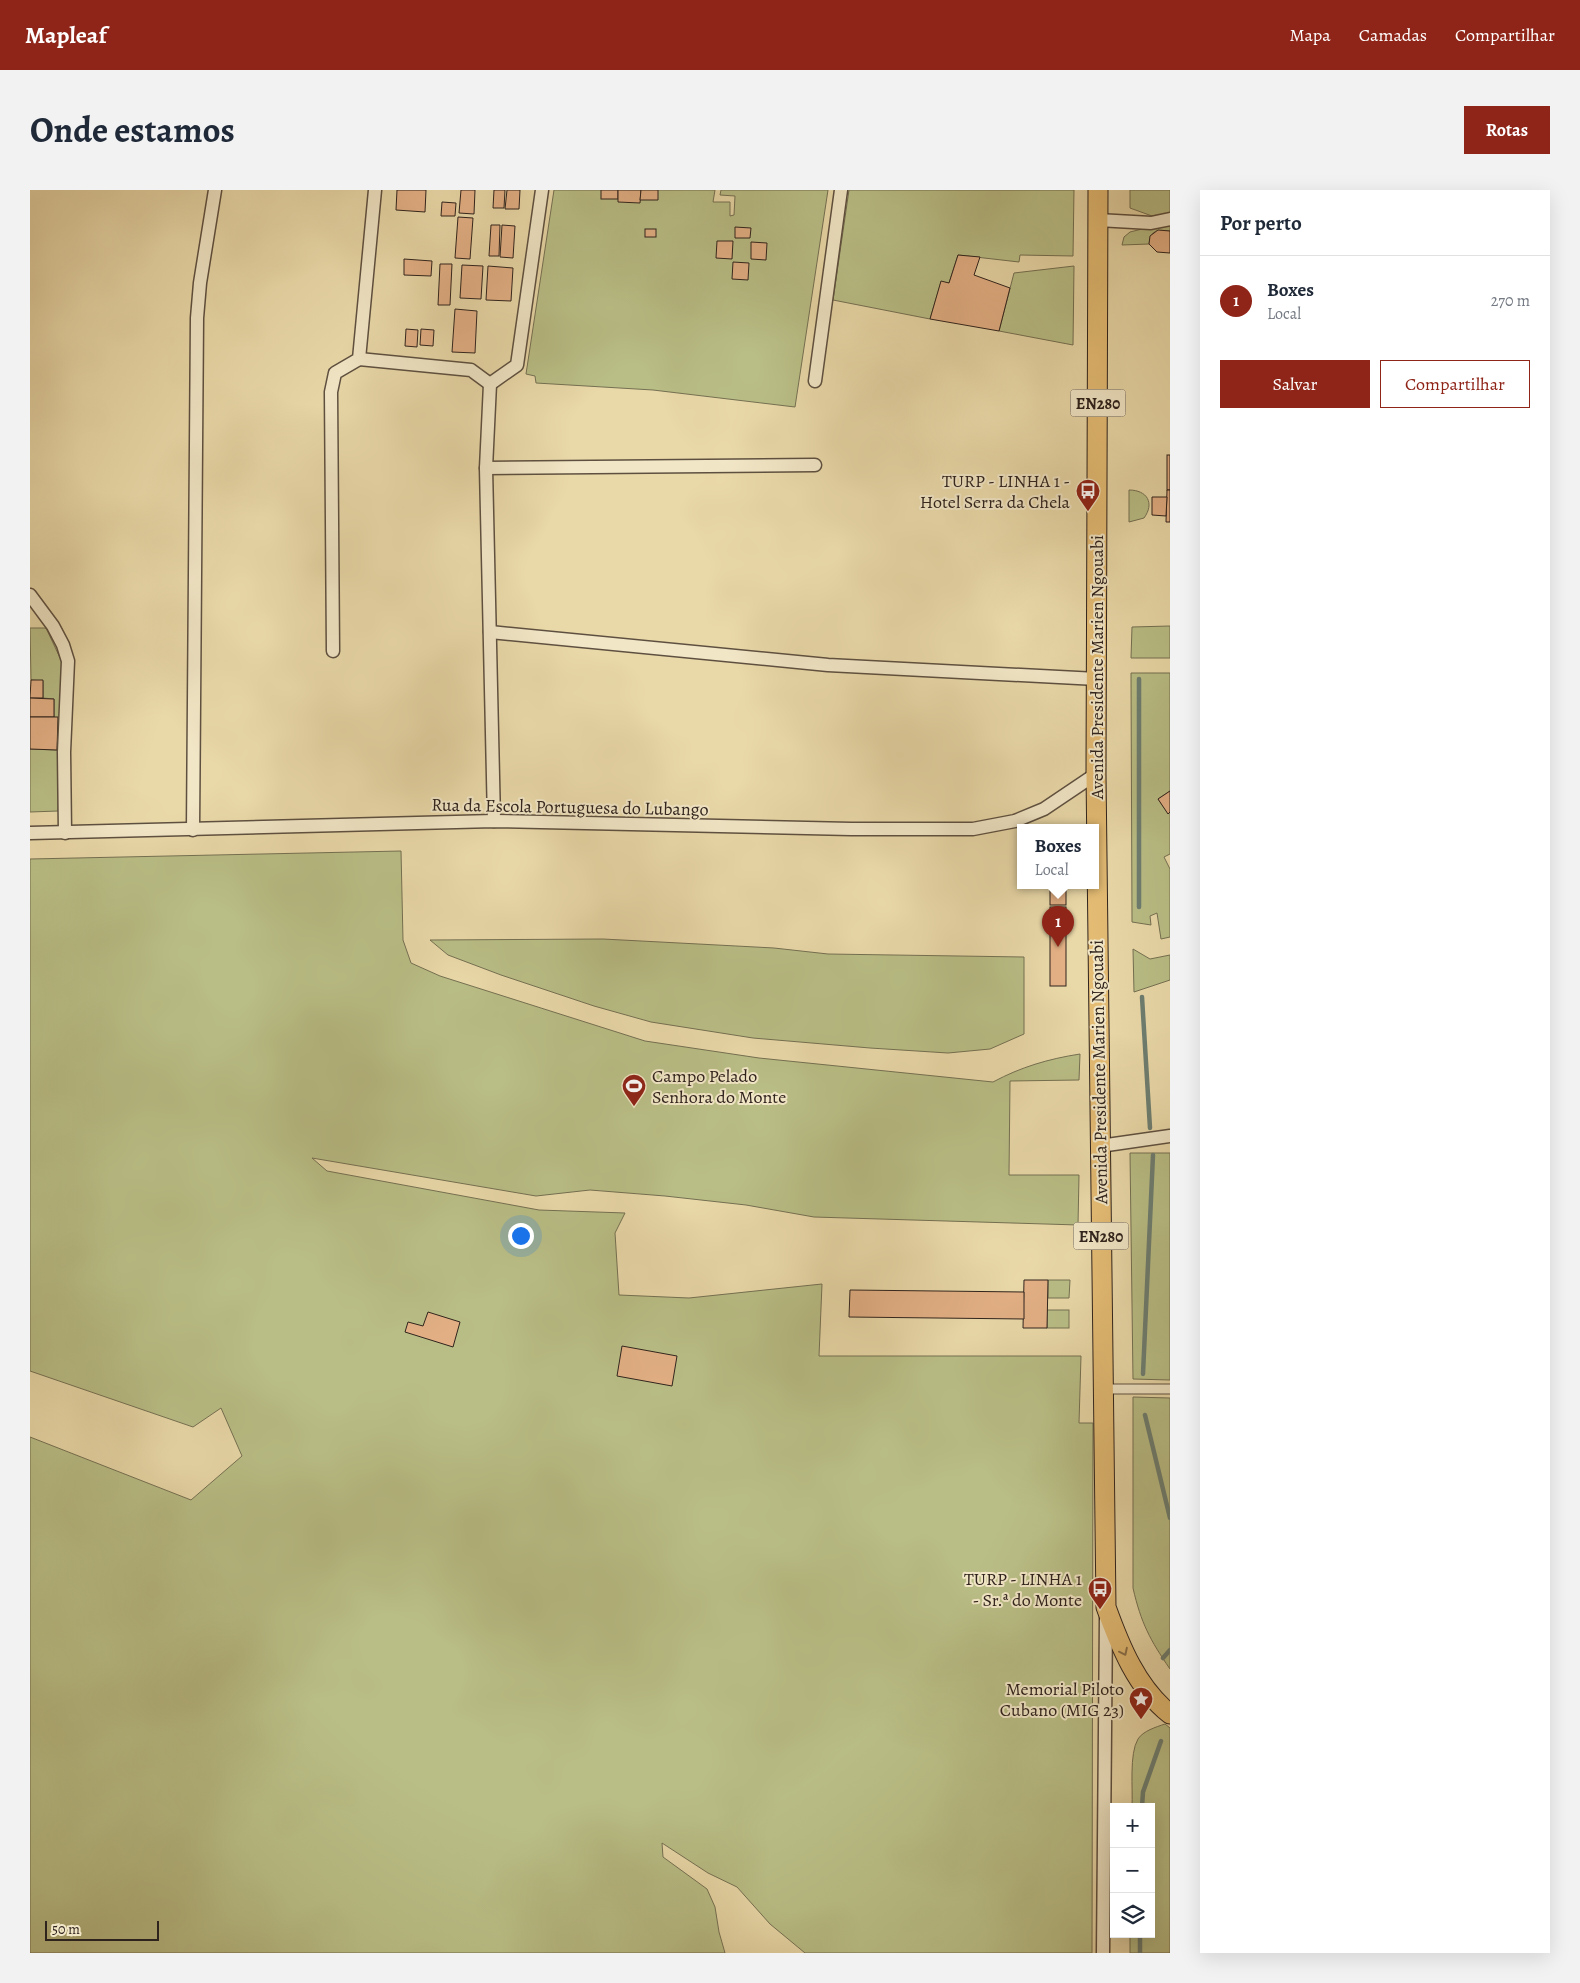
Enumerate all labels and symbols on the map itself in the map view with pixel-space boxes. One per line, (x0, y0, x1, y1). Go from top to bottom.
road number: EN280 (1070, 390, 1126, 417)
place label: TURP - LINHA 1 - Hotel Serra da Chela (920, 469, 1071, 514)
bus stop icon: TURP - LINHA 1 - Hotel Serra da Chela (1075, 478, 1101, 512)
street label: Avenida Presidente Marien Ngouabi (1085, 535, 1109, 800)
street label: Rua da Escola Portuguesa do Lubango (431, 793, 709, 821)
pin: 1 (1042, 906, 1074, 947)
street label: Avenida Presidente Marien Ngouabi (1085, 940, 1113, 1205)
place label: Campo Pelado Senhora do Monte (652, 1064, 786, 1109)
sports icon: Campo Pelado Senhora do Monte (621, 1073, 647, 1107)
road number: EN280 (1074, 1222, 1128, 1250)
your location (508, 1223, 534, 1249)
place label: TURP - LINHA 1 - Sr.ª do Monte (964, 1567, 1082, 1612)
bus stop icon: TURP - LINHA 1 - Sr.ª do Monte (1087, 1576, 1113, 1610)
one-way arrow (1118, 1647, 1128, 1656)
place label: Memorial Piloto Cubano (MIG 23) (1000, 1677, 1124, 1722)
place icon: Memorial Piloto Cubano (MIG 23) (1128, 1686, 1154, 1720)
scale bar (45, 1918, 159, 1941)

